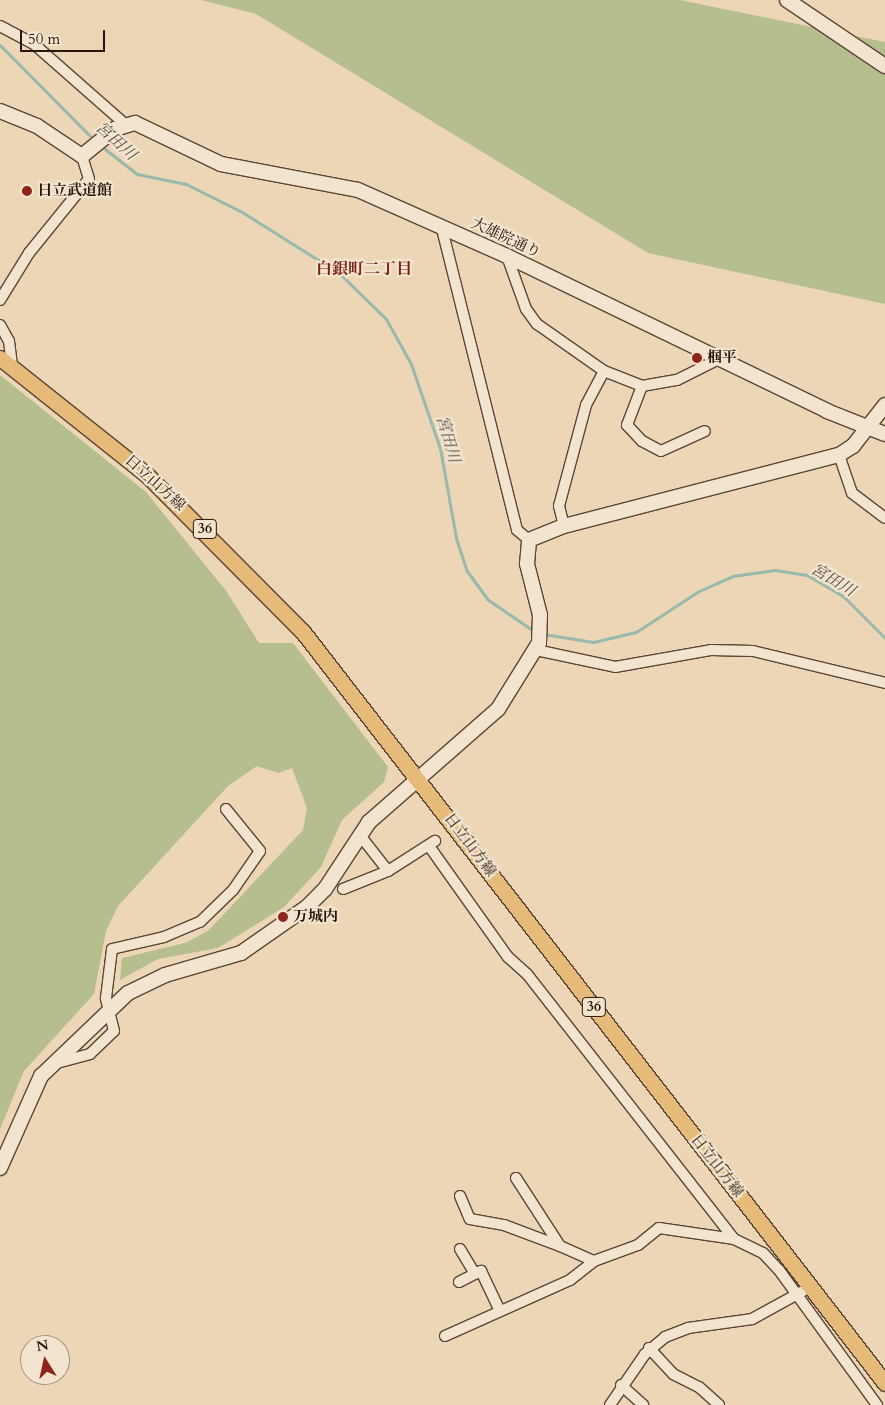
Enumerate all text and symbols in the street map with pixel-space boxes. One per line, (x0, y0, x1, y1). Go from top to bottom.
scale bar (22, 20, 108, 52)
text: 50 m (28, 29, 60, 49)
water label: 宮田川 (92, 118, 140, 164)
place label: 日立武道館 (37, 182, 112, 200)
marker: 日立武道館 (21, 185, 33, 197)
street label: 大雄院通り (468, 214, 544, 262)
district label: 白銀町二丁目 (316, 259, 412, 279)
place label: 椢平 (707, 349, 737, 367)
marker: 椢平 (691, 352, 703, 364)
water label: 宮田川 (432, 413, 464, 465)
street label: 日立山方線 (121, 451, 189, 515)
road number: 36 (192, 518, 218, 540)
water label: 宮田川 (807, 559, 859, 601)
street label: 日立山方線 (440, 810, 500, 880)
place label: 万城内 (293, 908, 338, 926)
marker: 万城内 (277, 911, 289, 923)
road number: 36 (582, 996, 606, 1019)
street label: 日立山方線 (687, 1131, 747, 1201)
north arrow (20, 1335, 70, 1385)
text: N (35, 1335, 50, 1356)

